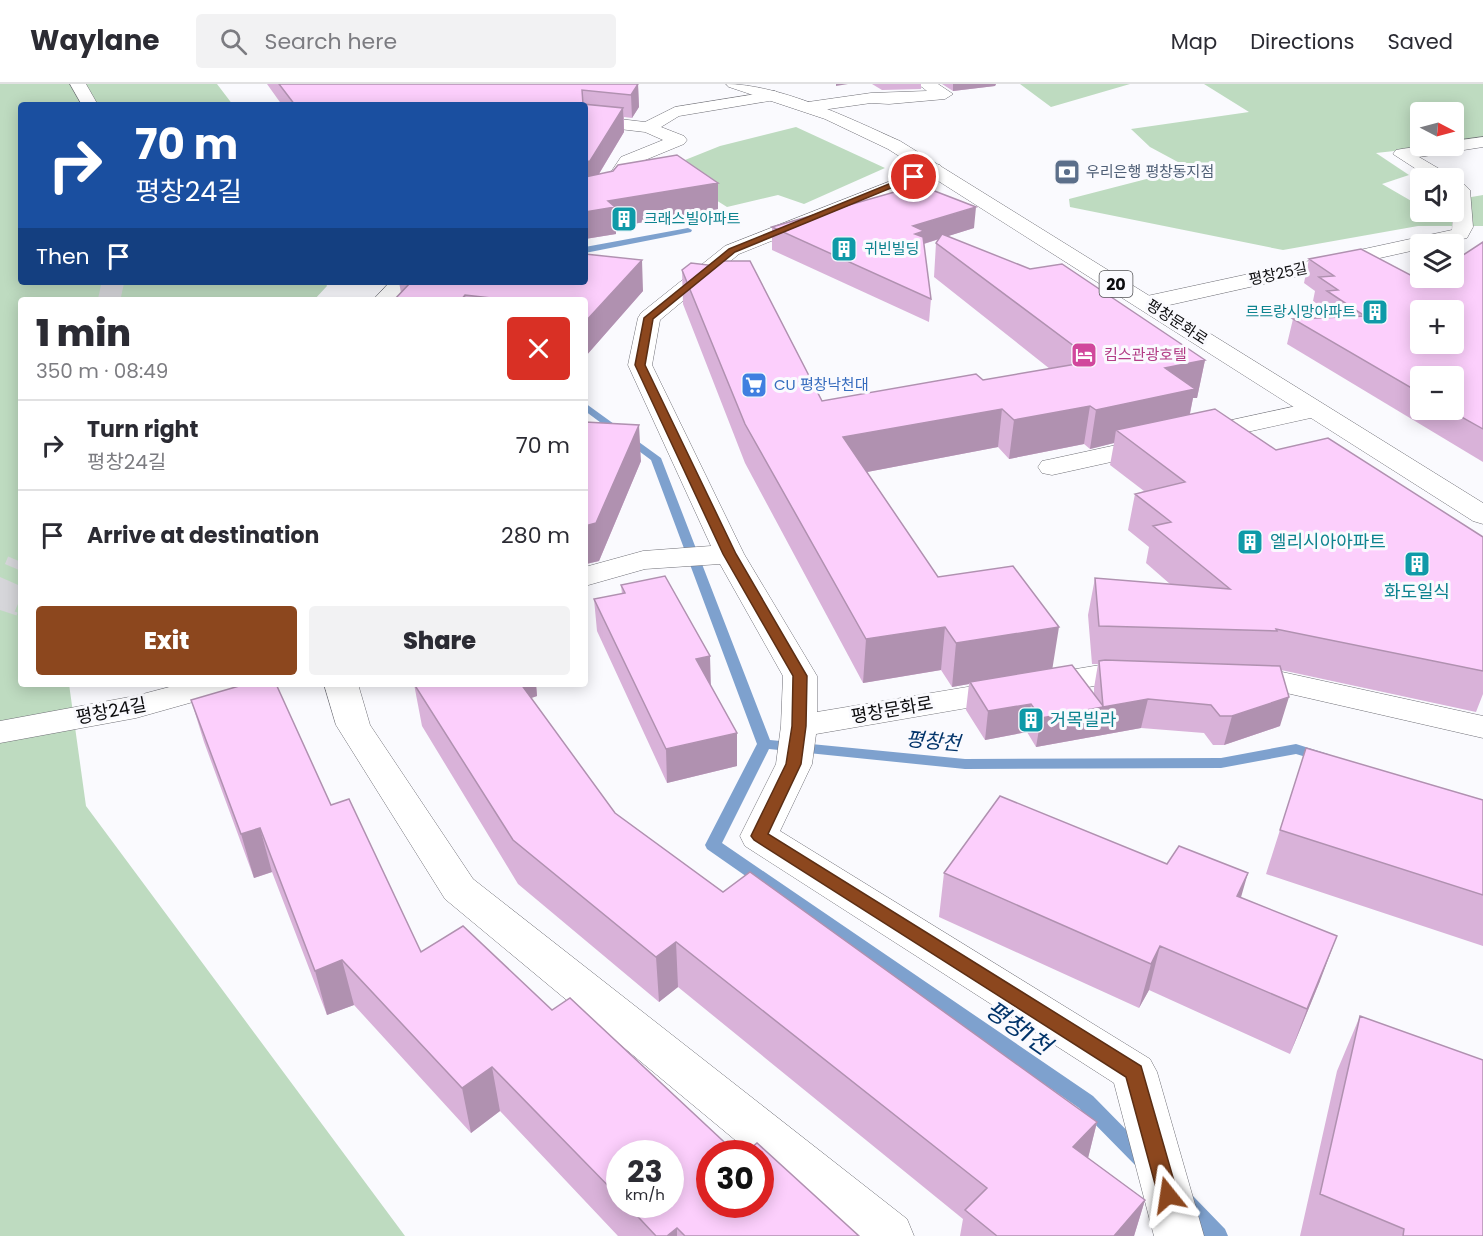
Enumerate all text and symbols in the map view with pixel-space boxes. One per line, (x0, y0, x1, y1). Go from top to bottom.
search box (196, 14, 616, 68)
text: Waylane (30, 21, 160, 60)
icon: search (217, 25, 250, 58)
text: Search here (265, 26, 397, 57)
text: Map (1171, 27, 1217, 56)
text: Directions (1250, 27, 1354, 56)
text: Saved (1387, 27, 1453, 56)
north arrow (1410, 102, 1464, 156)
map controls (1410, 102, 1464, 420)
text: 70 m (135, 115, 238, 174)
icon: right (36, 126, 114, 204)
pin (888, 151, 939, 202)
bank icon: 우리은행 평창동지점 (1052, 157, 1082, 187)
icon: arrive (897, 160, 930, 193)
place label: 우리은행 평창동지점 (1086, 161, 1214, 182)
button: sound (1410, 168, 1464, 222)
text: 평창24길 (135, 173, 242, 210)
building icon: 크래스빌아파트 (609, 204, 639, 234)
place label: 크래스빌아파트 (644, 208, 741, 229)
building icon: 귀빈빌딩 (829, 234, 859, 264)
button: layers (1410, 234, 1464, 288)
place label: 귀빈빌딩 (864, 238, 919, 259)
icon: arrive (102, 240, 135, 273)
text: Then (36, 241, 90, 272)
street label: 평창25길 (1247, 257, 1309, 290)
road number: 20 (1100, 271, 1132, 297)
street label: 평창문화로 (1143, 294, 1212, 349)
building icon: 르트랑시망아파트 (1360, 297, 1390, 327)
button: + (1410, 300, 1464, 354)
place label: 르트랑시망아파트 (1246, 301, 1356, 322)
text: 1 min (36, 308, 131, 359)
button: close (507, 317, 570, 380)
hotel icon: 킴스관광호텔 (1069, 340, 1099, 370)
place label: 킴스관광호텔 (1104, 344, 1187, 365)
text: 350 m · 08:49 (36, 357, 168, 385)
button: − (1410, 366, 1464, 420)
supermarket icon: CU 평창낙천대 (739, 370, 769, 400)
place label: CU 평창낙천대 (774, 374, 869, 395)
text: Turn right (87, 414, 198, 445)
icon: right (36, 429, 69, 462)
text: 70 m (516, 430, 570, 461)
text: 평창24길 (87, 448, 166, 476)
icon: arrive (36, 519, 69, 552)
text: Arrive at destination (87, 520, 319, 551)
text: 280 m (501, 520, 570, 551)
building icon: 엘리시아아파트 (1235, 527, 1265, 557)
place label: 엘리시아아파트 (1270, 529, 1386, 554)
building icon: 화도일식 (1402, 549, 1432, 579)
place label: 화도일식 (1384, 579, 1450, 604)
button: Exit (36, 606, 297, 675)
button: Share (309, 606, 570, 675)
street label: 평창문화로 (849, 690, 935, 729)
street label: 평창24길 (73, 691, 148, 730)
building icon: 거목빌라 (1016, 705, 1046, 735)
place label: 거목빌라 (1050, 707, 1117, 732)
water label: 평창천 (904, 725, 964, 758)
water label: 평창1천 (979, 993, 1060, 1064)
speed limit sign: 30 (696, 1140, 774, 1218)
text: 23 (627, 1150, 663, 1193)
position arrow (1136, 1163, 1200, 1227)
text: km/h (625, 1184, 665, 1205)

